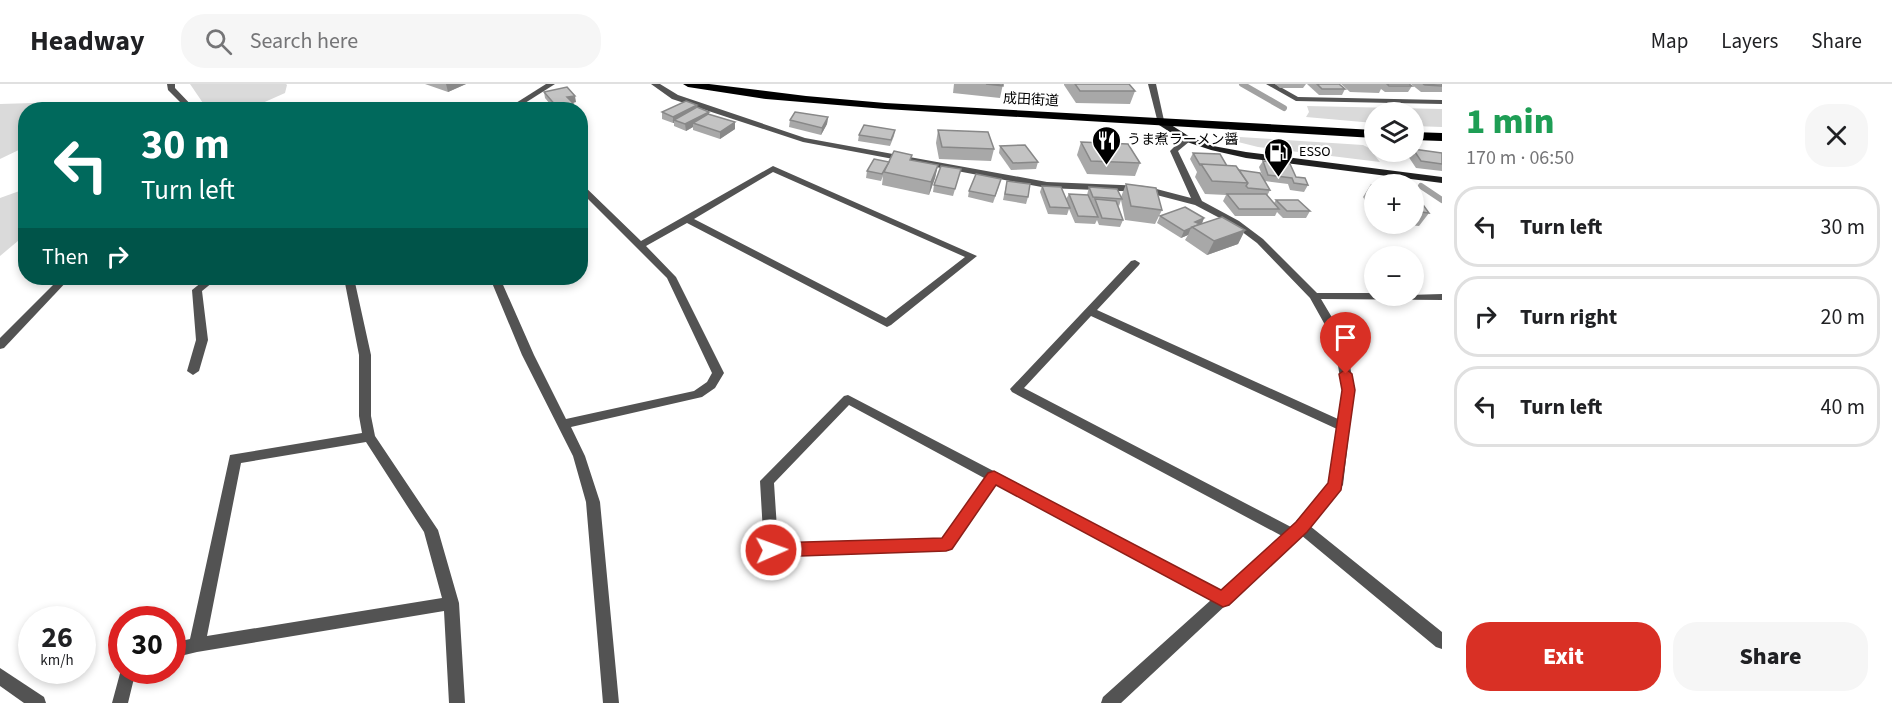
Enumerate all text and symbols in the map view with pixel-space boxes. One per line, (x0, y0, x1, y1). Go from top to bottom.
search box (181, 14, 601, 68)
text: Headway (30, 21, 145, 61)
icon: search (202, 25, 235, 58)
text: Search here (250, 25, 358, 57)
text: Map (1651, 26, 1688, 56)
text: Layers (1721, 26, 1778, 56)
text: Share (1811, 26, 1862, 56)
street label: 成田街道 (1003, 89, 1059, 111)
text: 1 min (1466, 96, 1554, 147)
map controls (1364, 102, 1424, 306)
button: layers (1364, 102, 1424, 162)
button: close (1805, 104, 1868, 167)
text: 30 m (141, 115, 230, 175)
restaurant icon: うま煮ラーメン醤 (1090, 124, 1122, 166)
icon: left (42, 126, 120, 204)
place label: うま煮ラーメン醤 (1127, 130, 1238, 150)
fuel station icon: ESSO (1262, 136, 1294, 178)
place label: ESSO (1299, 142, 1330, 162)
text: 170 m · 06:50 (1466, 144, 1574, 172)
text: Turn left (141, 171, 235, 210)
button: + (1364, 174, 1424, 234)
icon: left (1469, 210, 1502, 243)
text: Turn left (1520, 211, 1602, 243)
text: 30 m (1820, 211, 1865, 243)
icon: right (101, 240, 134, 273)
text: Then (42, 241, 89, 273)
button: − (1364, 246, 1424, 306)
icon: right (1469, 300, 1502, 333)
text: Turn right (1520, 301, 1617, 333)
text: 20 m (1820, 301, 1865, 333)
pin (1320, 312, 1371, 374)
icon: arrive (1329, 321, 1362, 354)
icon: left (1469, 390, 1502, 423)
text: Turn left (1520, 391, 1602, 423)
text: 40 m (1820, 391, 1865, 423)
position arrow (739, 518, 803, 582)
speed limit sign: 30 (108, 606, 186, 684)
text: 26 (41, 616, 73, 659)
button: Exit (1466, 622, 1661, 691)
button: Share (1673, 622, 1868, 691)
text: km/h (40, 650, 74, 671)

